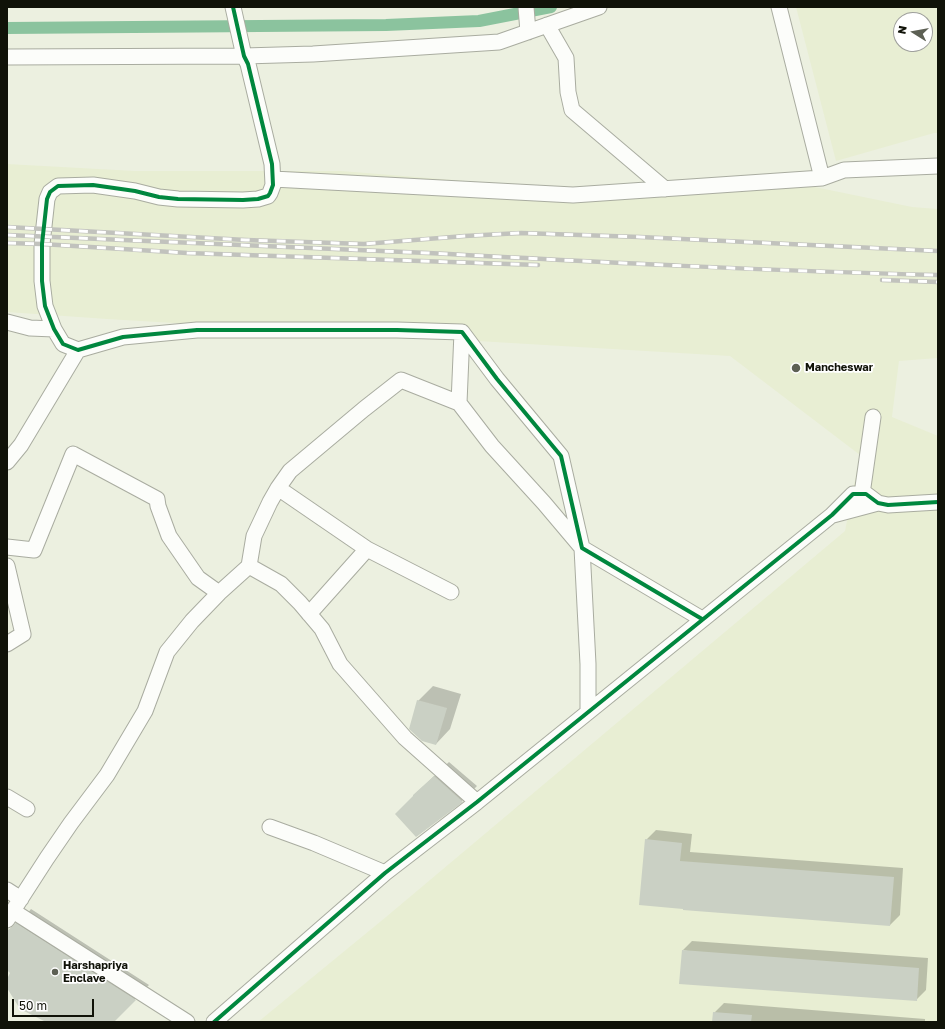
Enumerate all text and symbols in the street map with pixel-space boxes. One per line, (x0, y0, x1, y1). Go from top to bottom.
north arrow (893, 12, 933, 52)
text: N (895, 24, 909, 35)
place label: Mancheswar (805, 361, 873, 375)
marker: Mancheswar (790, 362, 802, 374)
place label: Harshapriya Enclave (63, 959, 128, 985)
marker: Harshapriya Enclave (50, 967, 60, 977)
scale bar (14, 991, 96, 1017)
text: 50 m (19, 998, 47, 1013)

